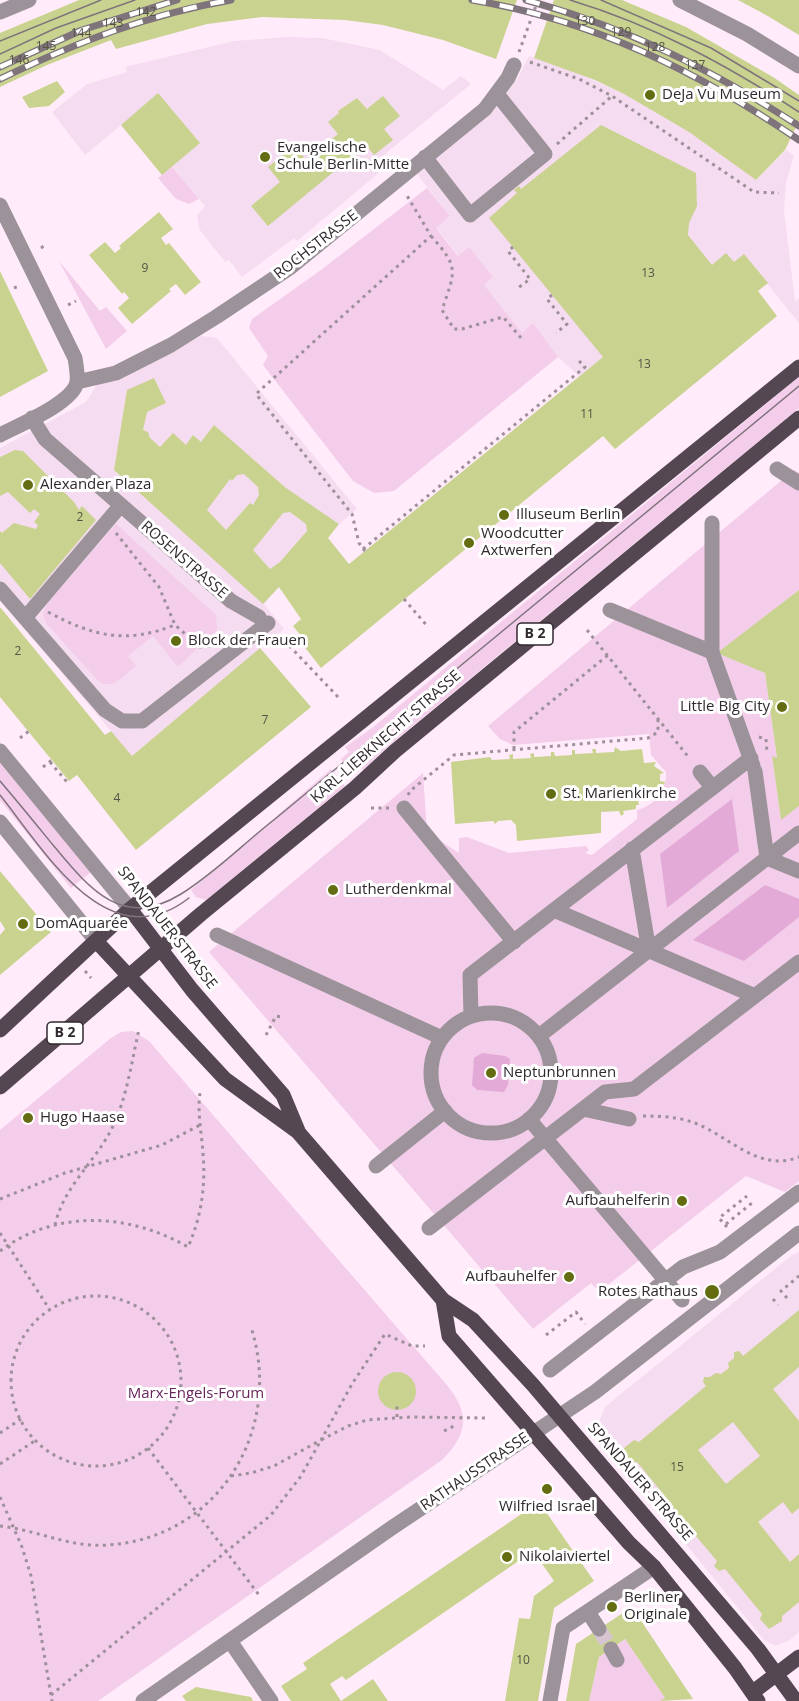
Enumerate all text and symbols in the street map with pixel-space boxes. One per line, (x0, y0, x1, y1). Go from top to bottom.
house number: 142 (136, 6, 156, 20)
house number: 130 (575, 15, 595, 29)
house number: 143 (103, 17, 123, 31)
house number: 129 (611, 26, 631, 40)
house number: 144 (71, 27, 91, 41)
house number: 145 (36, 40, 56, 54)
house number: 128 (645, 41, 665, 55)
house number: 146 (9, 54, 29, 68)
house number: 127 (685, 59, 705, 73)
place label: DeJa Vu Museum (662, 86, 781, 104)
marker: DeJa Vu Museum (643, 88, 657, 102)
place label: Evangelische Schule Berlin-Mitte (277, 139, 409, 174)
marker: Evangelische Schule Berlin-Mitte (258, 150, 272, 164)
street label: ROCHSTRASSE (270, 207, 362, 283)
house number: 9 (142, 262, 148, 276)
house number: 13 (641, 267, 655, 281)
house number: 13 (637, 358, 651, 372)
house number: 11 (580, 408, 594, 422)
place label: Alexander Plaza (40, 476, 151, 494)
marker: Alexander Plaza (21, 478, 35, 492)
place label: Illuseum Berlin (516, 506, 621, 524)
marker: Illuseum Berlin (497, 508, 511, 522)
house number: 2 (77, 511, 83, 525)
street label: ROSENSTRASSE (137, 518, 231, 602)
place label: Woodcutter Axtwerfen (481, 525, 564, 560)
marker: Woodcutter Axtwerfen (462, 536, 476, 550)
road number: B 2 (517, 623, 553, 645)
place label: Block der Frauen (188, 632, 306, 650)
marker: Block der Frauen (169, 634, 183, 648)
house number: 2 (15, 645, 21, 659)
street label: KARL-LIEBKNECHT-STRASSE (307, 667, 465, 807)
place label: Little Big City (680, 698, 770, 716)
marker: Little Big City (775, 700, 789, 714)
house number: 7 (262, 714, 268, 728)
place label: St. Marienkirche (563, 785, 676, 803)
marker: St. Marienkirche (544, 787, 558, 801)
house number: 4 (114, 792, 120, 806)
street label: SPANDAUER STRASSE (113, 863, 221, 993)
place label: Lutherdenkmal (345, 881, 452, 899)
marker: Lutherdenkmal (326, 883, 340, 897)
place label: DomAquarée (35, 915, 128, 933)
marker: DomAquarée (16, 917, 30, 931)
road number: B 2 (47, 1022, 83, 1044)
place label: Neptunbrunnen (503, 1064, 616, 1082)
marker: Neptunbrunnen (484, 1066, 498, 1080)
place label: Hugo Haase (40, 1109, 125, 1127)
marker: Hugo Haase (21, 1111, 35, 1125)
place label: Aufbauhelferin (566, 1192, 670, 1210)
marker: Aufbauhelferin (675, 1194, 689, 1208)
place label: Aufbauhelfer (466, 1268, 557, 1286)
marker: Aufbauhelfer (562, 1270, 576, 1284)
place label: Rotes Rathaus (598, 1283, 698, 1301)
marker: Rotes Rathaus (703, 1283, 721, 1301)
park label: Marx-Engels-Forum (128, 1385, 264, 1403)
street label: SPANDAUER STRASSE (584, 1419, 696, 1545)
street label: RATHAUSSTRASSE (417, 1429, 533, 1515)
house number: 15 (670, 1461, 684, 1475)
marker: Wilfried Israel (540, 1482, 554, 1496)
place label: Wilfried Israel (499, 1498, 595, 1516)
place label: Nikolaiviertel (519, 1548, 610, 1566)
marker: Nikolaiviertel (500, 1550, 514, 1564)
place label: Berliner Originale (624, 1589, 687, 1624)
marker: Berliner Originale (605, 1600, 619, 1614)
house number: 10 (516, 1654, 530, 1668)

